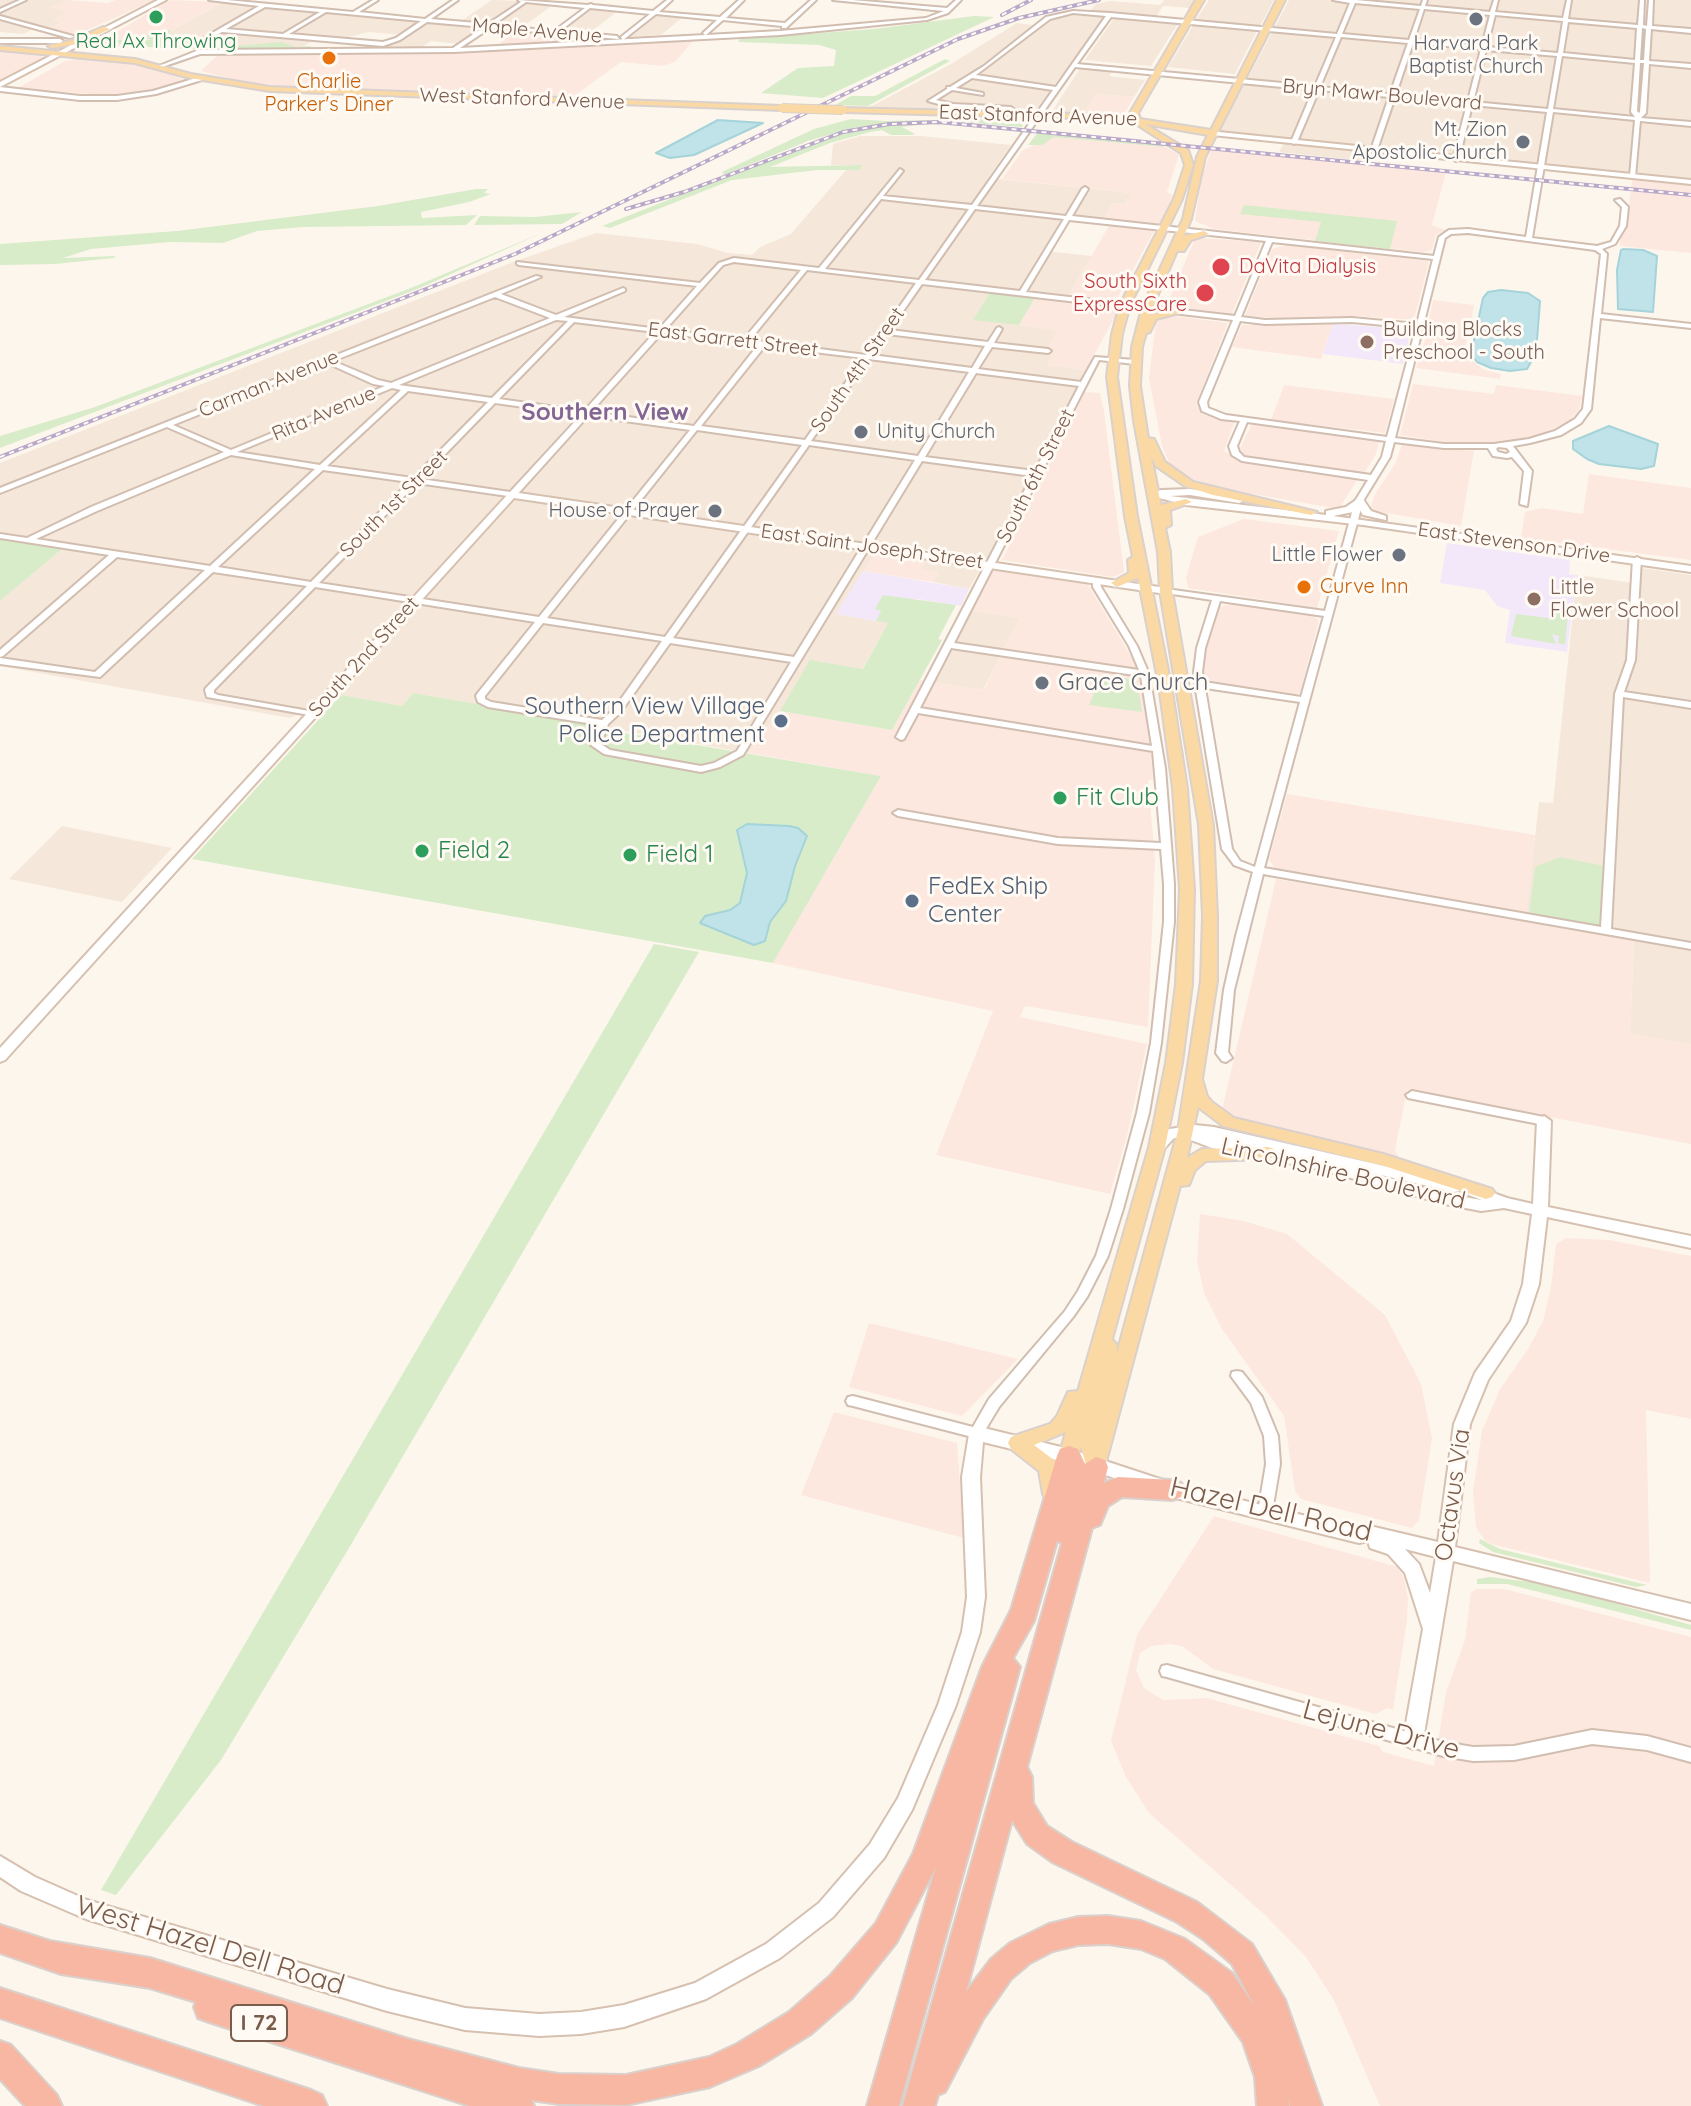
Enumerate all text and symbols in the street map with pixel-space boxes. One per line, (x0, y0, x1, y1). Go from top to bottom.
marker: Real Ax Throwing (147, 8, 165, 26)
marker: Harvard Park Baptist Church (1467, 10, 1485, 28)
street label: Maple Avenue (471, 13, 603, 49)
place label: Real Ax Throwing (75, 30, 237, 54)
place label: Harvard Park Baptist Church (1409, 32, 1543, 79)
marker: Charlie Parker's Diner (320, 49, 338, 67)
place label: Charlie Parker's Diner (265, 70, 393, 117)
street label: Bryn Mawr Boulevard (1281, 74, 1483, 116)
street label: West Stanford Avenue (419, 83, 625, 115)
street label: East Stanford Avenue (938, 101, 1138, 131)
place label: Mt. Zion Apostolic Church (1352, 118, 1507, 165)
marker: Mt. Zion Apostolic Church (1514, 133, 1532, 151)
place label: DaVita Dialysis (1239, 255, 1376, 279)
marker: DaVita Dialysis (1210, 256, 1232, 278)
place label: South Sixth ExpressCare (1073, 270, 1187, 317)
marker: South Sixth ExpressCare (1194, 282, 1216, 304)
street label: South 4th Street (806, 303, 910, 437)
street label: East Garrett Street (647, 318, 819, 362)
place label: Building Blocks Preschool - South (1383, 318, 1545, 365)
marker: Building Blocks Preschool - South (1358, 333, 1376, 351)
street label: Carman Avenue (196, 345, 342, 423)
street label: Rita Avenue (268, 381, 380, 447)
district label: Southern View (521, 399, 689, 427)
street label: South 6th Street (992, 405, 1080, 547)
place label: Unity Church (877, 420, 995, 444)
marker: Unity Church (852, 423, 870, 441)
street label: South 1st Street (335, 445, 453, 563)
place label: House of Prayer (549, 499, 699, 523)
marker: House of Prayer (706, 502, 724, 520)
street label: East Stevenson Drive (1416, 518, 1612, 568)
street label: East Saint Joseph Street (759, 520, 985, 574)
place label: Little Flower (1272, 543, 1383, 567)
marker: Little Flower (1390, 546, 1408, 564)
place label: Curve Inn (1320, 575, 1408, 599)
place label: Little Flower School (1550, 576, 1679, 623)
marker: Curve Inn (1295, 578, 1313, 596)
marker: Little Flower School (1525, 590, 1543, 608)
street label: South 2nd Street (304, 592, 424, 722)
place label: Grace Church (1058, 669, 1208, 697)
marker: Grace Church (1033, 674, 1051, 692)
place label: Southern View Village Police Department (524, 693, 765, 749)
marker: Southern View Village Police Department (772, 712, 790, 730)
place label: Fit Club (1076, 784, 1159, 812)
marker: Fit Club (1051, 789, 1069, 807)
place label: Field 2 (438, 837, 510, 865)
place label: Field 1 (646, 841, 714, 869)
marker: Field 2 (413, 842, 431, 860)
marker: Field 1 (621, 846, 639, 864)
place label: FedEx Ship Center (928, 873, 1048, 929)
marker: FedEx Ship Center (903, 892, 921, 910)
street label: Lincolnshire Boulevard (1218, 1132, 1468, 1216)
street label: Octavus Via (1429, 1427, 1477, 1563)
street label: Hazel Dell Road (1167, 1470, 1375, 1550)
street label: Lejune Drive (1299, 1693, 1463, 1767)
street label: West Hazel Dell Road (72, 1889, 348, 2003)
road number: I 72 (231, 2005, 287, 2041)

